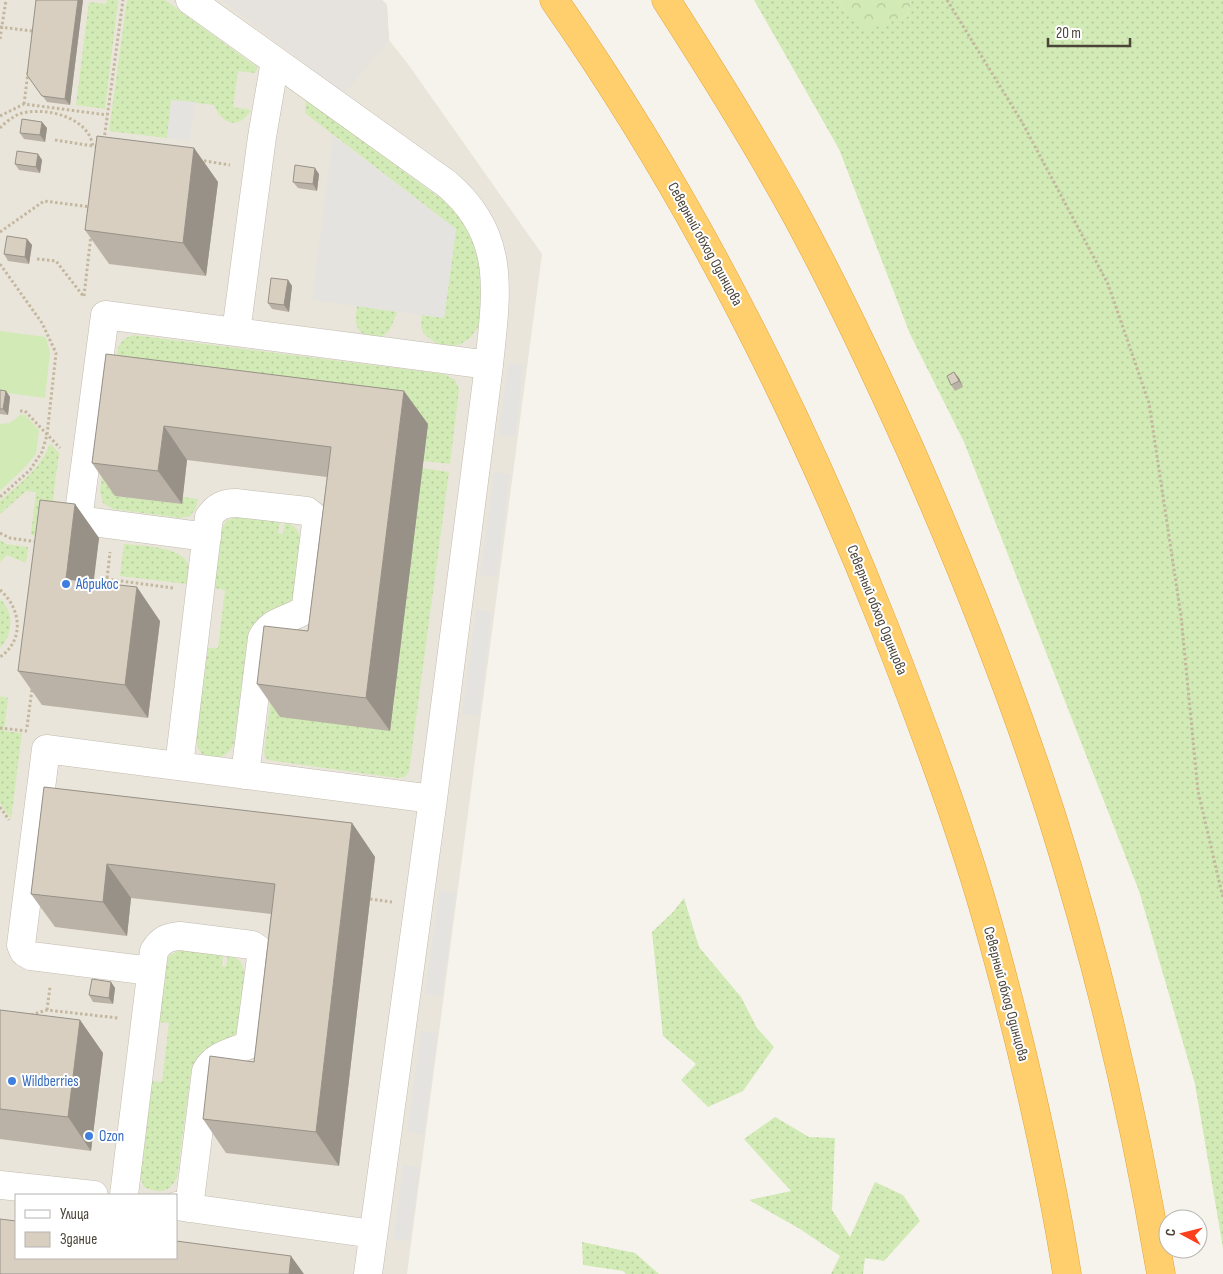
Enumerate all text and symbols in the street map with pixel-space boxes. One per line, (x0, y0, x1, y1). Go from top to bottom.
scale bar (1048, 15, 1130, 47)
text: 20 m (1056, 24, 1081, 43)
street label: Северный обход Одинцова (663, 179, 747, 309)
street label: Северный обход Одинцова (842, 542, 912, 678)
place label: Абрикос (75, 575, 119, 594)
marker: Абрикос (60, 578, 72, 590)
street label: Северный обход Одинцова (979, 925, 1033, 1064)
place label: Wildberries (22, 1072, 79, 1091)
marker: Wildberries (6, 1075, 18, 1087)
place label: Ozon (99, 1127, 124, 1146)
marker: Ozon (83, 1130, 95, 1142)
legend (15, 1194, 178, 1259)
text: Улица (60, 1205, 89, 1224)
north arrow (1158, 1209, 1208, 1259)
text: С (1162, 1228, 1179, 1237)
text: Здание (60, 1230, 97, 1249)

